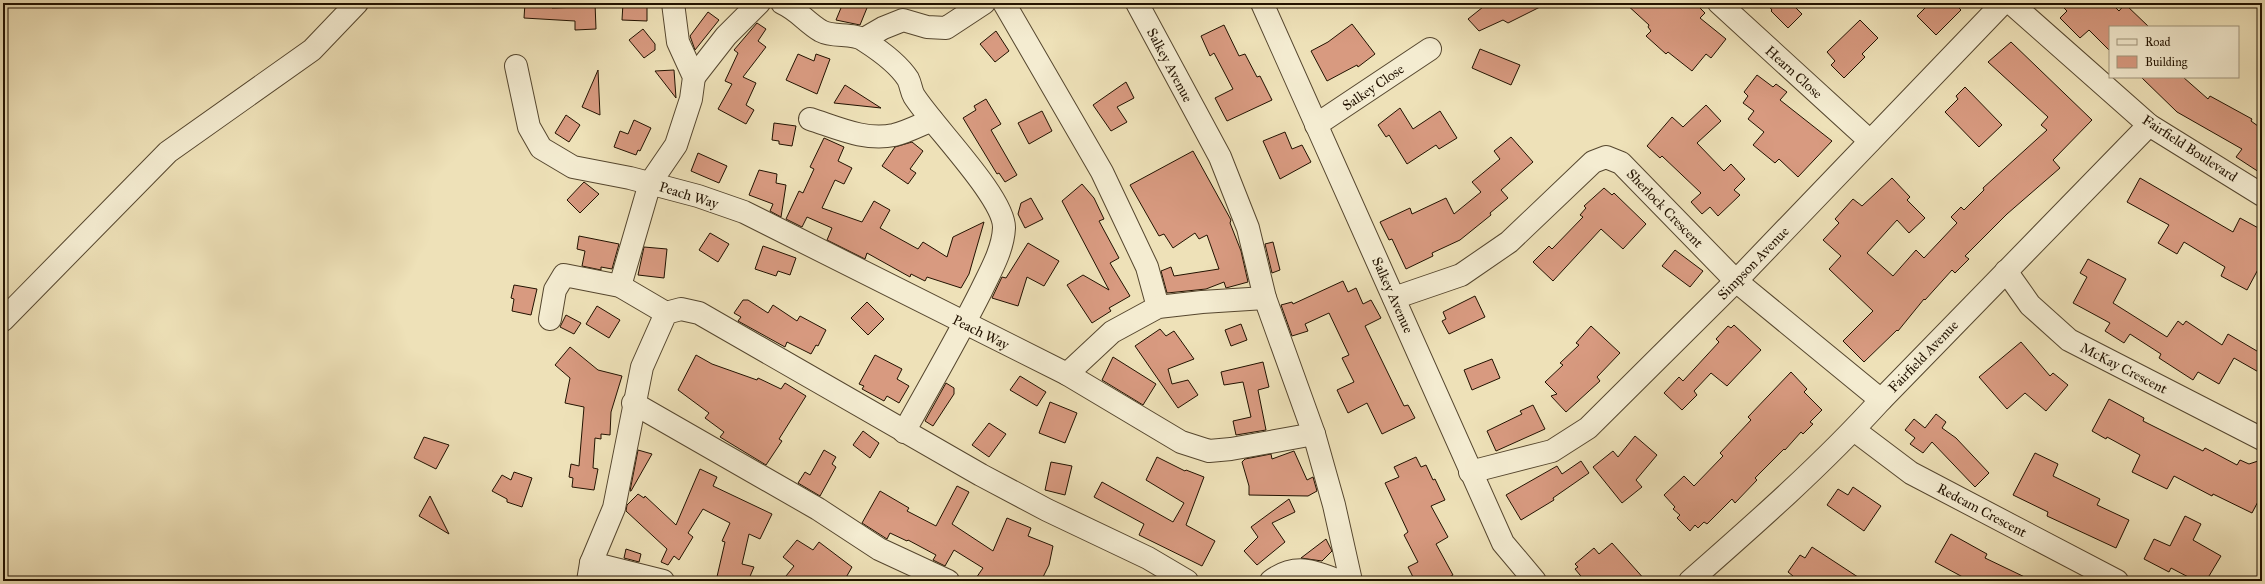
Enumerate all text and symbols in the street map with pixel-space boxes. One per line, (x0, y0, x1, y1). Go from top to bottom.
street label: Salkey Avenue (1143, 25, 1196, 105)
legend (2109, 26, 2239, 78)
text: Road (2145, 35, 2171, 49)
street label: Hearn Close (1762, 42, 1826, 103)
text: Building (2145, 55, 2188, 70)
street label: Salkey Close (1339, 60, 1408, 114)
street label: Fairfield Boulevard (2139, 111, 2240, 185)
street label: Sherlock Crescent (1623, 165, 1707, 251)
street label: Peach Way (657, 178, 721, 213)
street label: Simpson Avenue (1714, 223, 1793, 304)
street label: Salkey Avenue (1368, 255, 1417, 336)
street label: Peach Way (950, 311, 1012, 354)
street label: Fairfield Avenue (1885, 317, 1962, 396)
street label: McKay Crescent (2078, 339, 2170, 398)
street label: Redcam Crescent (1934, 480, 2030, 541)

